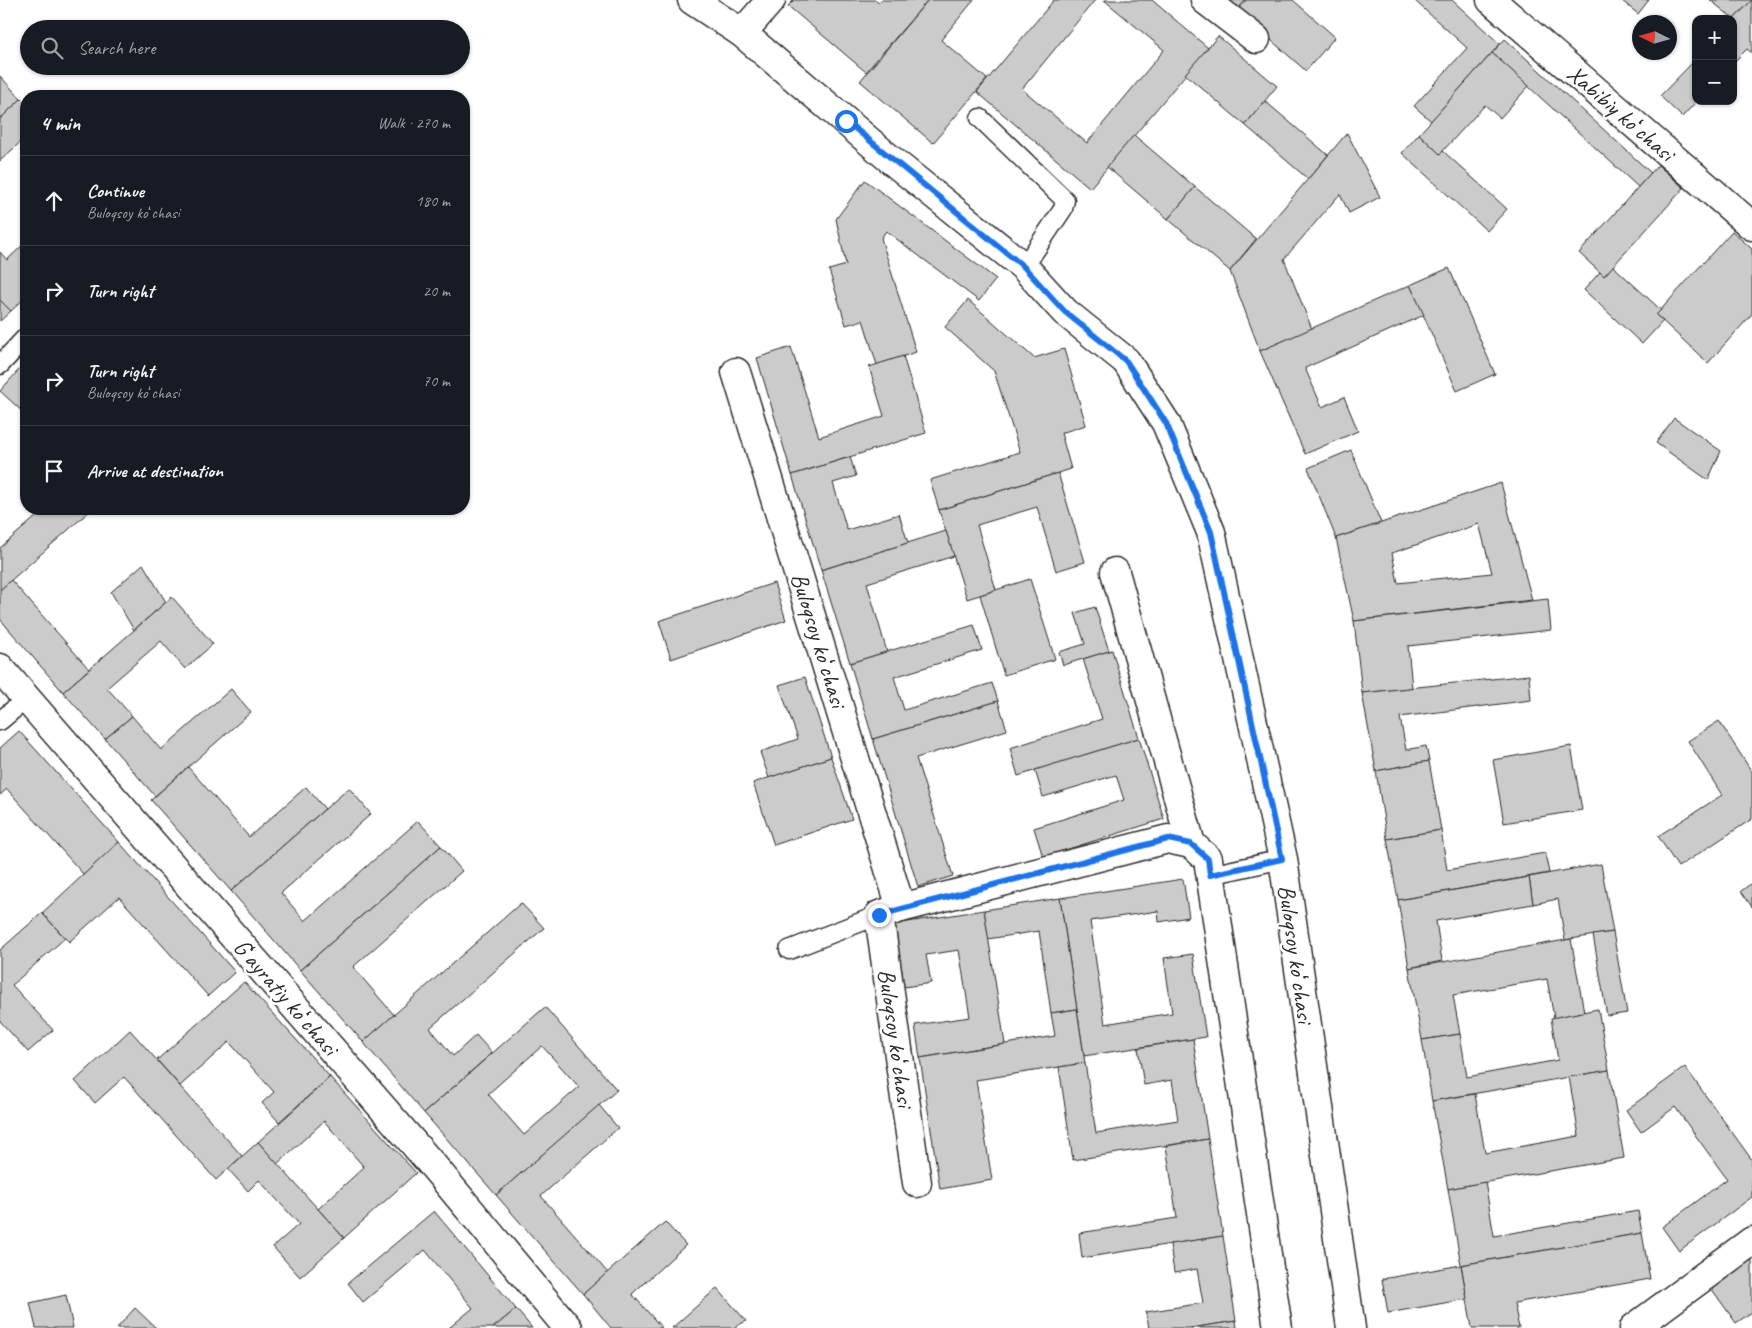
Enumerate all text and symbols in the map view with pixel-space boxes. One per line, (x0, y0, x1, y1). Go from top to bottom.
north arrow (1632, 15, 1677, 60)
map controls (1692, 15, 1737, 105)
button: + (1692, 15, 1737, 60)
search box (20, 20, 470, 75)
icon: search (38, 34, 66, 62)
text: Search here (78, 36, 155, 60)
street label: Xabibiy koʻchasi (1561, 58, 1683, 169)
button: − (1692, 60, 1737, 105)
text: 4 min (40, 110, 80, 136)
route start (835, 110, 858, 133)
text: Walk · 270 m (378, 113, 450, 133)
text: Continue (87, 179, 144, 203)
icon: ahead (40, 187, 68, 215)
text: 180 m (416, 191, 450, 211)
text: Buloqsoy koʻchasi (87, 203, 180, 223)
icon: right (40, 277, 68, 305)
text: Turn right (87, 279, 154, 303)
text: 20 m (423, 281, 450, 301)
text: Turn right (87, 359, 154, 383)
icon: right (40, 367, 68, 395)
text: 70 m (423, 371, 450, 391)
text: Buloqsoy koʻchasi (87, 383, 180, 403)
icon: arrive (40, 457, 68, 485)
text: Arrive at destination (87, 459, 223, 483)
street label: Buloqsoy koʻchasi (784, 569, 854, 713)
street label: Buloqsoy koʻchasi (1271, 883, 1321, 1027)
route end (868, 904, 891, 927)
street label: Gʻayratiy koʻchasi (227, 932, 347, 1063)
street label: Buloqsoy koʻchasi (871, 967, 921, 1111)

